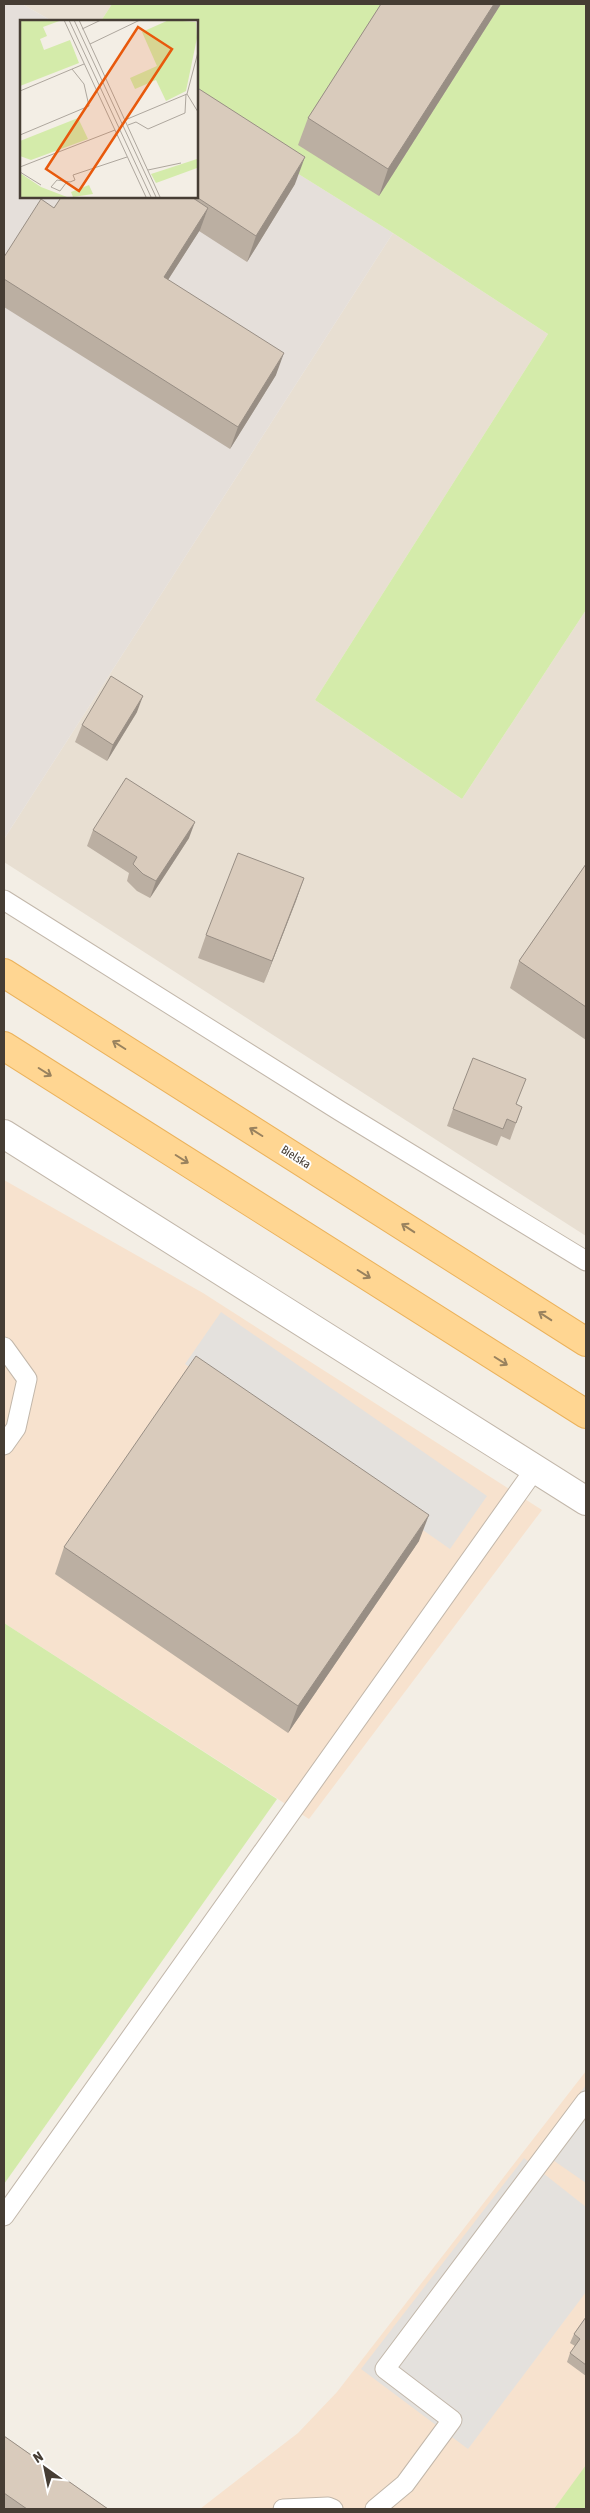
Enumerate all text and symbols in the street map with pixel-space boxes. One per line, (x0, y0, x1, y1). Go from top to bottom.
inset map (20, 20, 198, 198)
one-way arrow (112, 1040, 126, 1050)
one-way arrow (38, 1067, 52, 1078)
one-way arrow (250, 1127, 264, 1137)
street label: Bielska (279, 1143, 313, 1171)
one-way arrow (175, 1154, 189, 1165)
one-way arrow (402, 1223, 416, 1233)
one-way arrow (356, 1270, 370, 1280)
one-way arrow (539, 1311, 553, 1321)
one-way arrow (494, 1356, 508, 1366)
north arrow (20, 2443, 70, 2493)
text: N (30, 2448, 46, 2466)

